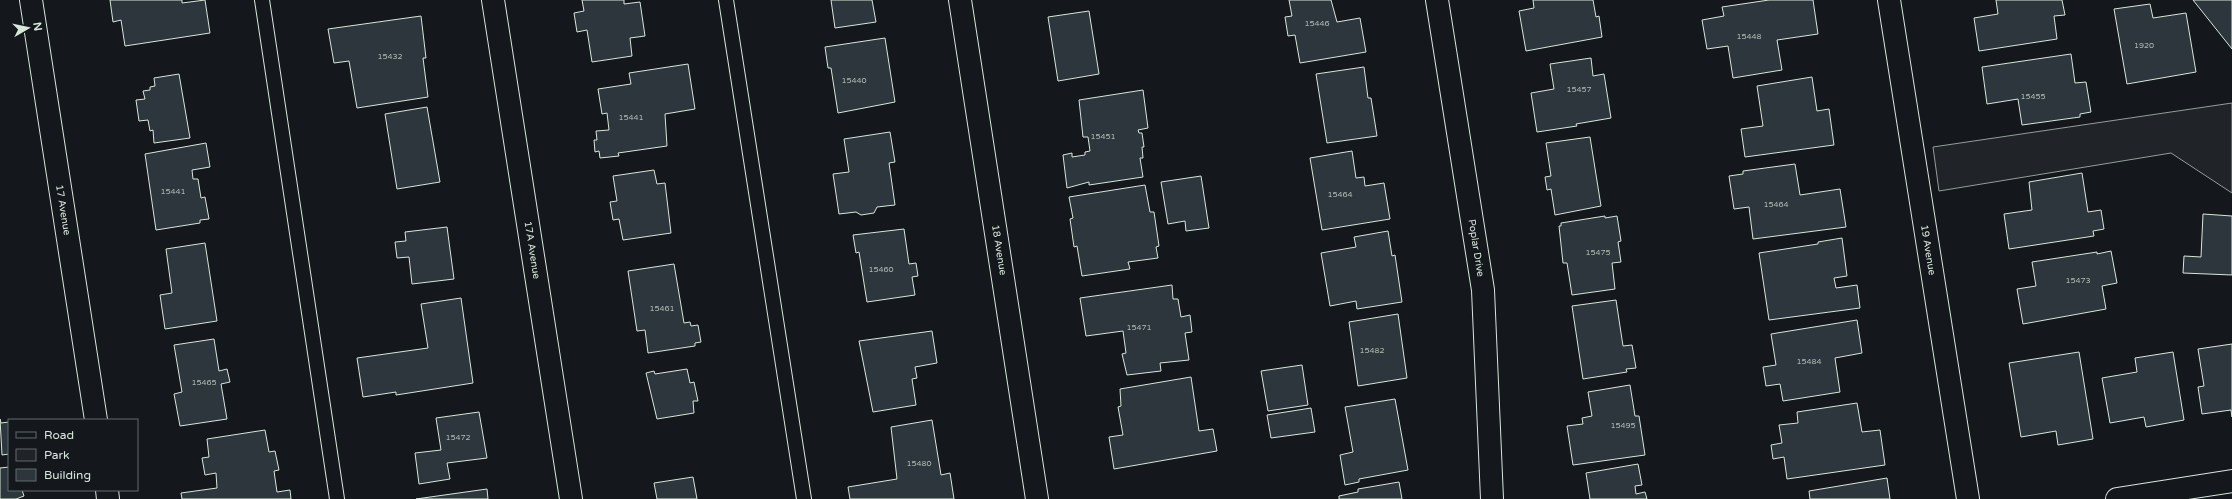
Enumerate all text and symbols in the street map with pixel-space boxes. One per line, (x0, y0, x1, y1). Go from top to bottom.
north arrow (8, 8, 48, 48)
house number: 15446 (1304, 19, 1330, 28)
text: N (30, 21, 44, 32)
house number: 15448 (1736, 32, 1762, 41)
house number: 1920 (2134, 41, 2154, 50)
house number: 15432 (377, 52, 403, 61)
house number: 15440 (841, 76, 867, 85)
house number: 15457 (1566, 85, 1592, 94)
house number: 15455 (2020, 92, 2046, 101)
house number: 15441 (618, 113, 644, 122)
house number: 15451 (1090, 132, 1116, 141)
street label: 17 Avenue (53, 184, 73, 236)
house number: 15441 (160, 187, 186, 196)
house number: 15464 (1327, 190, 1353, 199)
house number: 15464 (1763, 200, 1789, 209)
street label: Poplar Drive (1466, 218, 1487, 278)
street label: 17A Avenue (522, 220, 543, 280)
street label: 18 Avenue (989, 224, 1009, 276)
street label: 19 Avenue (1918, 224, 1938, 276)
house number: 15475 (1585, 248, 1611, 257)
house number: 15460 (868, 265, 894, 274)
house number: 15473 (2065, 276, 2091, 285)
house number: 15461 (649, 304, 675, 313)
house number: 15471 (1126, 323, 1152, 332)
house number: 15482 (1359, 346, 1385, 355)
house number: 15484 (1796, 357, 1822, 366)
house number: 15465 (191, 378, 217, 387)
legend (8, 419, 138, 491)
house number: 15495 (1610, 421, 1636, 430)
text: Road (44, 428, 74, 442)
house number: 15472 (445, 433, 471, 442)
text: Park (44, 448, 70, 462)
house number: 15480 (906, 459, 932, 468)
text: Building (44, 468, 91, 482)

